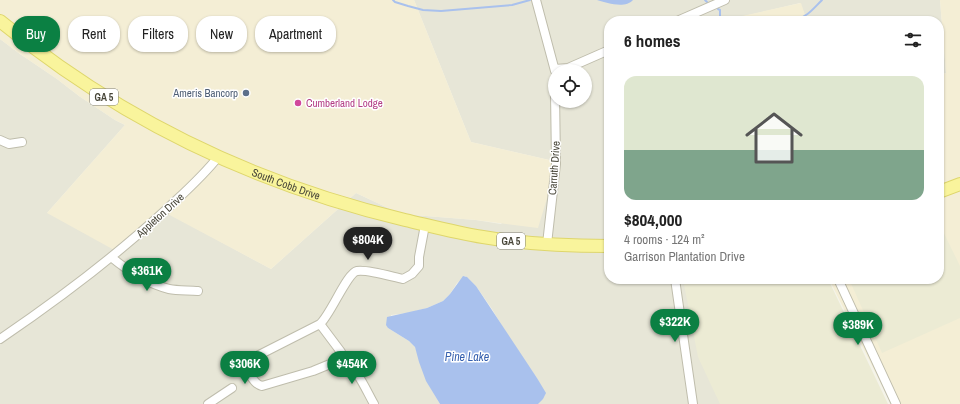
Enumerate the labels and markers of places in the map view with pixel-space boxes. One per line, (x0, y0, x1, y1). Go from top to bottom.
place label: Ameris Bancorp (172, 86, 238, 100)
marker: Ameris Bancorp (241, 88, 251, 98)
place label: Cumberland Lodge (306, 96, 383, 110)
marker: Cumberland Lodge (293, 98, 303, 108)
pin: $804K (340, 227, 396, 261)
pin: $361K (119, 258, 175, 292)
pin: $322K (647, 309, 703, 343)
pin: $389K (830, 312, 886, 346)
pin: $306K (217, 351, 273, 385)
pin: $454K (324, 351, 380, 385)

